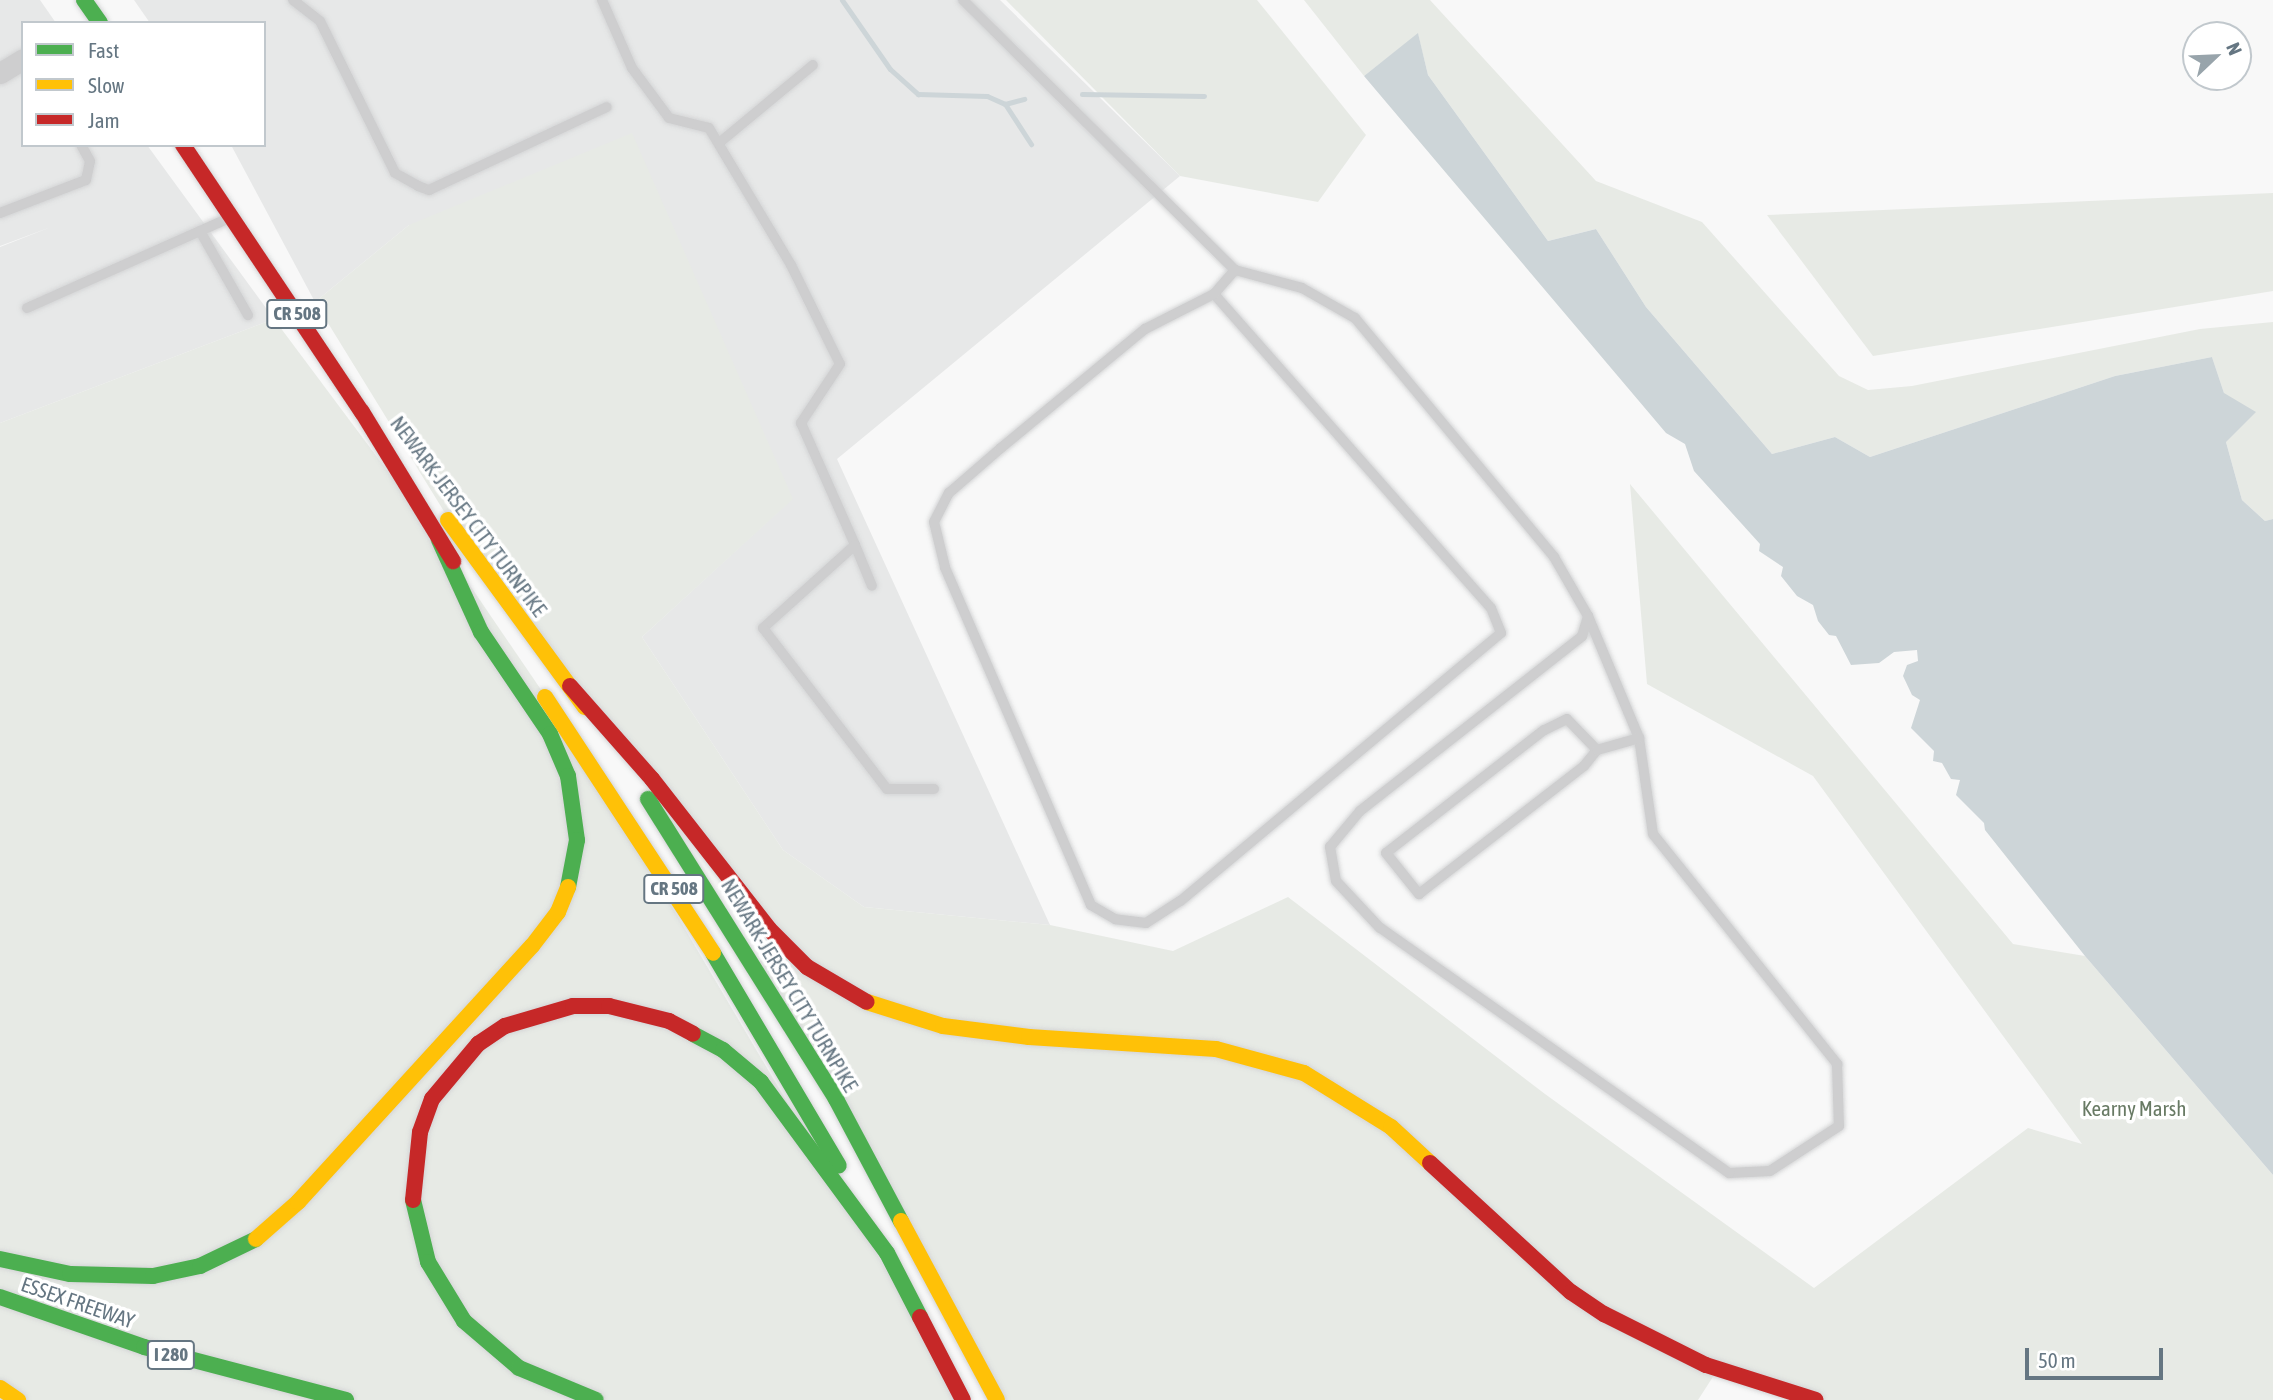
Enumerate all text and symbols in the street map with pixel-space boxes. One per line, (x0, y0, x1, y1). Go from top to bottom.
legend (21, 21, 266, 147)
north arrow (2182, 21, 2252, 91)
text: Fast (88, 38, 119, 62)
text: N (2222, 39, 2247, 58)
text: Slow (88, 73, 124, 97)
text: Jam (88, 108, 120, 132)
road number: CR 508 (266, 298, 328, 330)
street label: NEWARK-JERSEY CITY TURNPIKE (385, 411, 553, 621)
road number: CR 508 (642, 874, 706, 904)
street label: NEWARK-JERSEY CITY TURNPIKE (716, 874, 864, 1096)
park label: Kearny Marsh (2082, 1095, 2186, 1121)
street label: ESSEX FREEWAY (18, 1271, 138, 1333)
scale bar (2028, 1334, 2166, 1378)
road number: I 280 (146, 1340, 196, 1371)
text: 50 m (2038, 1348, 2076, 1372)

